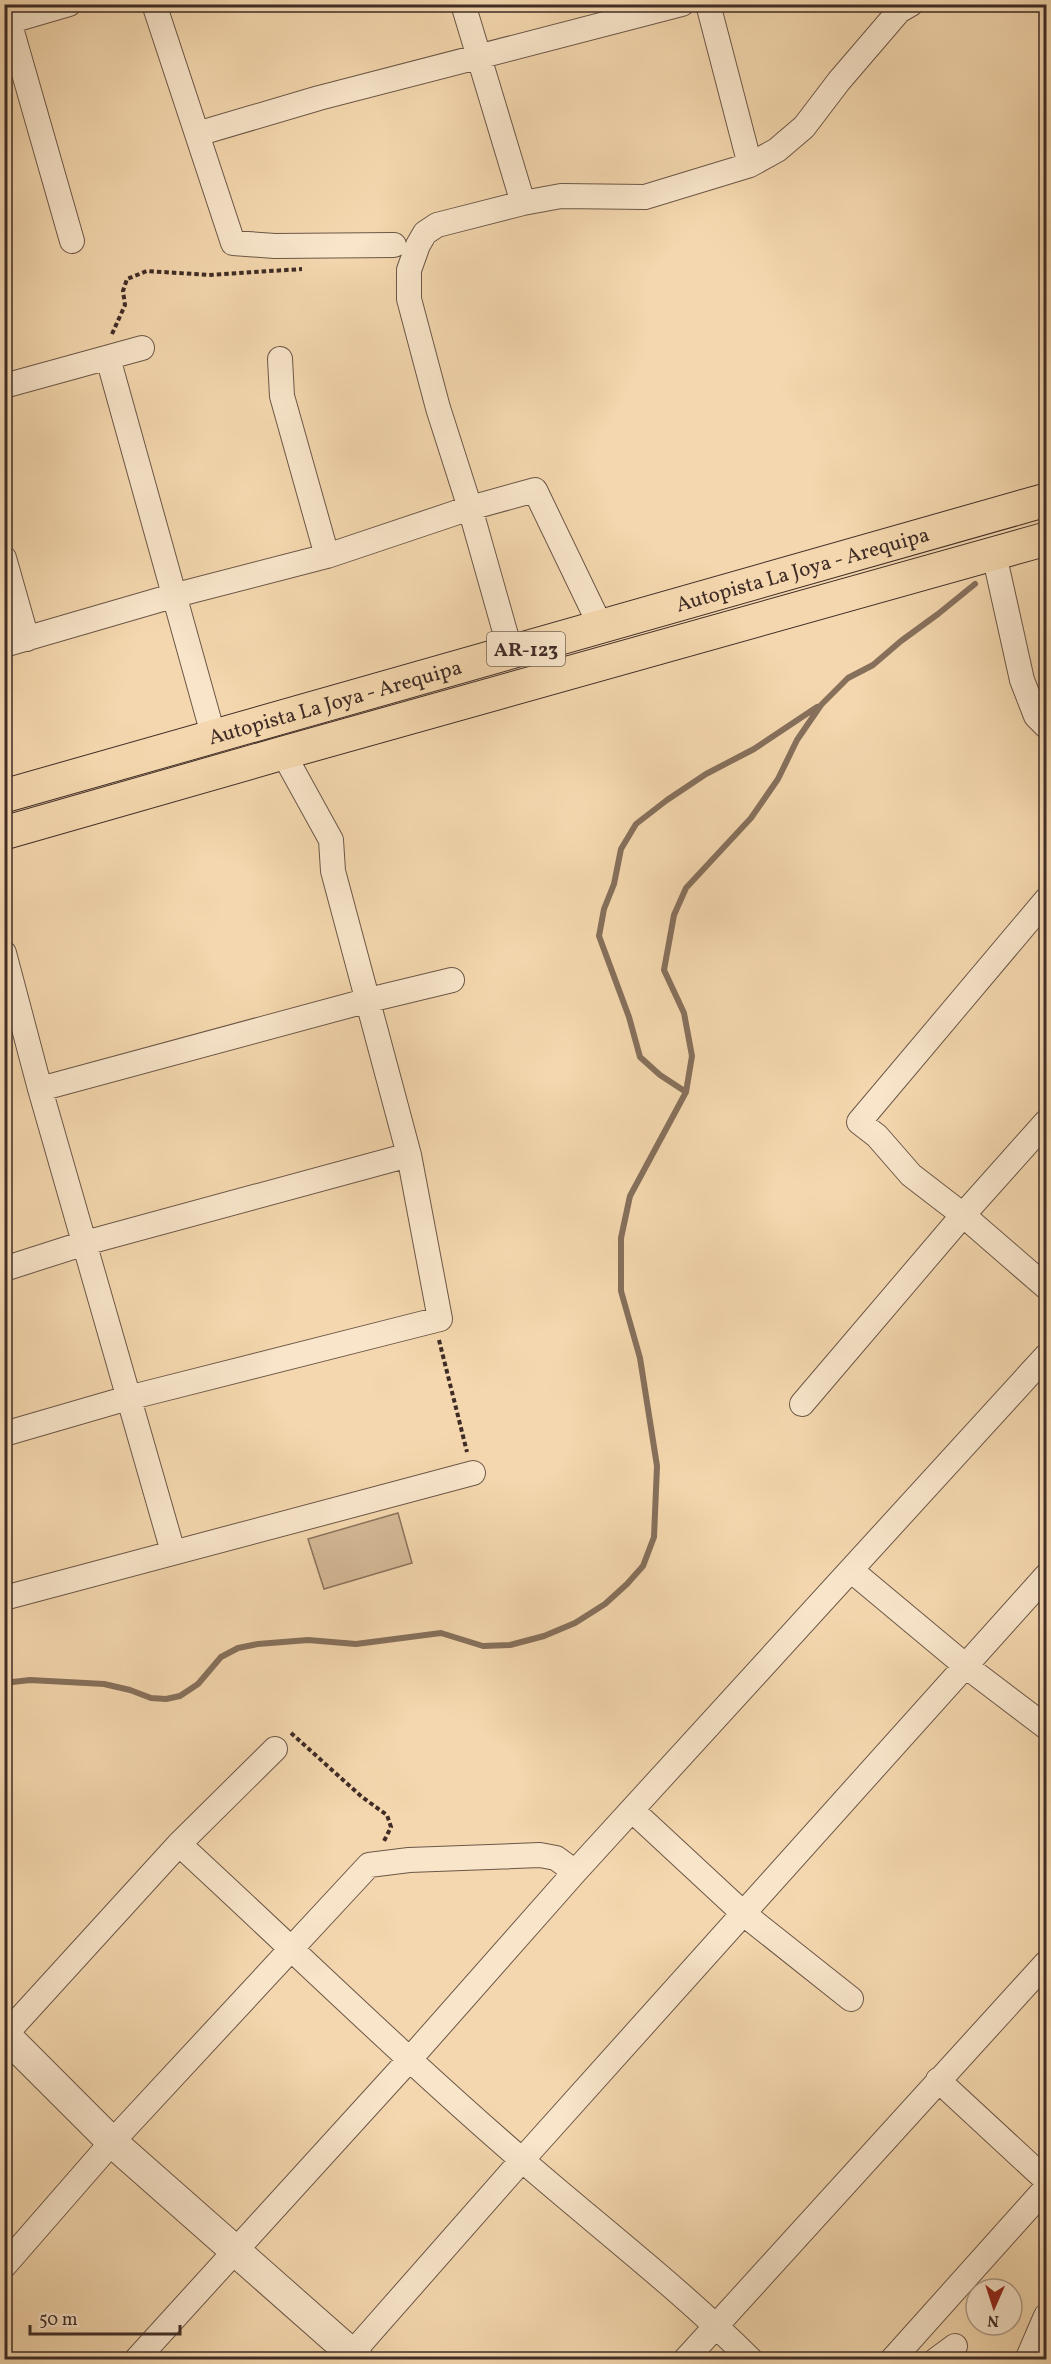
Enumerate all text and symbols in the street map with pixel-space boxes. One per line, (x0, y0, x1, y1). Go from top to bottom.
street label: Autopista La Joya - Arequipa (673, 521, 933, 620)
road number: AR-123 (487, 632, 565, 666)
street label: Autopista La Joya - Arequipa (205, 654, 465, 753)
north arrow (964, 2277, 1024, 2337)
scale bar (30, 2298, 180, 2336)
text: 50 m (39, 2308, 78, 2333)
text: N (987, 2309, 1000, 2331)

